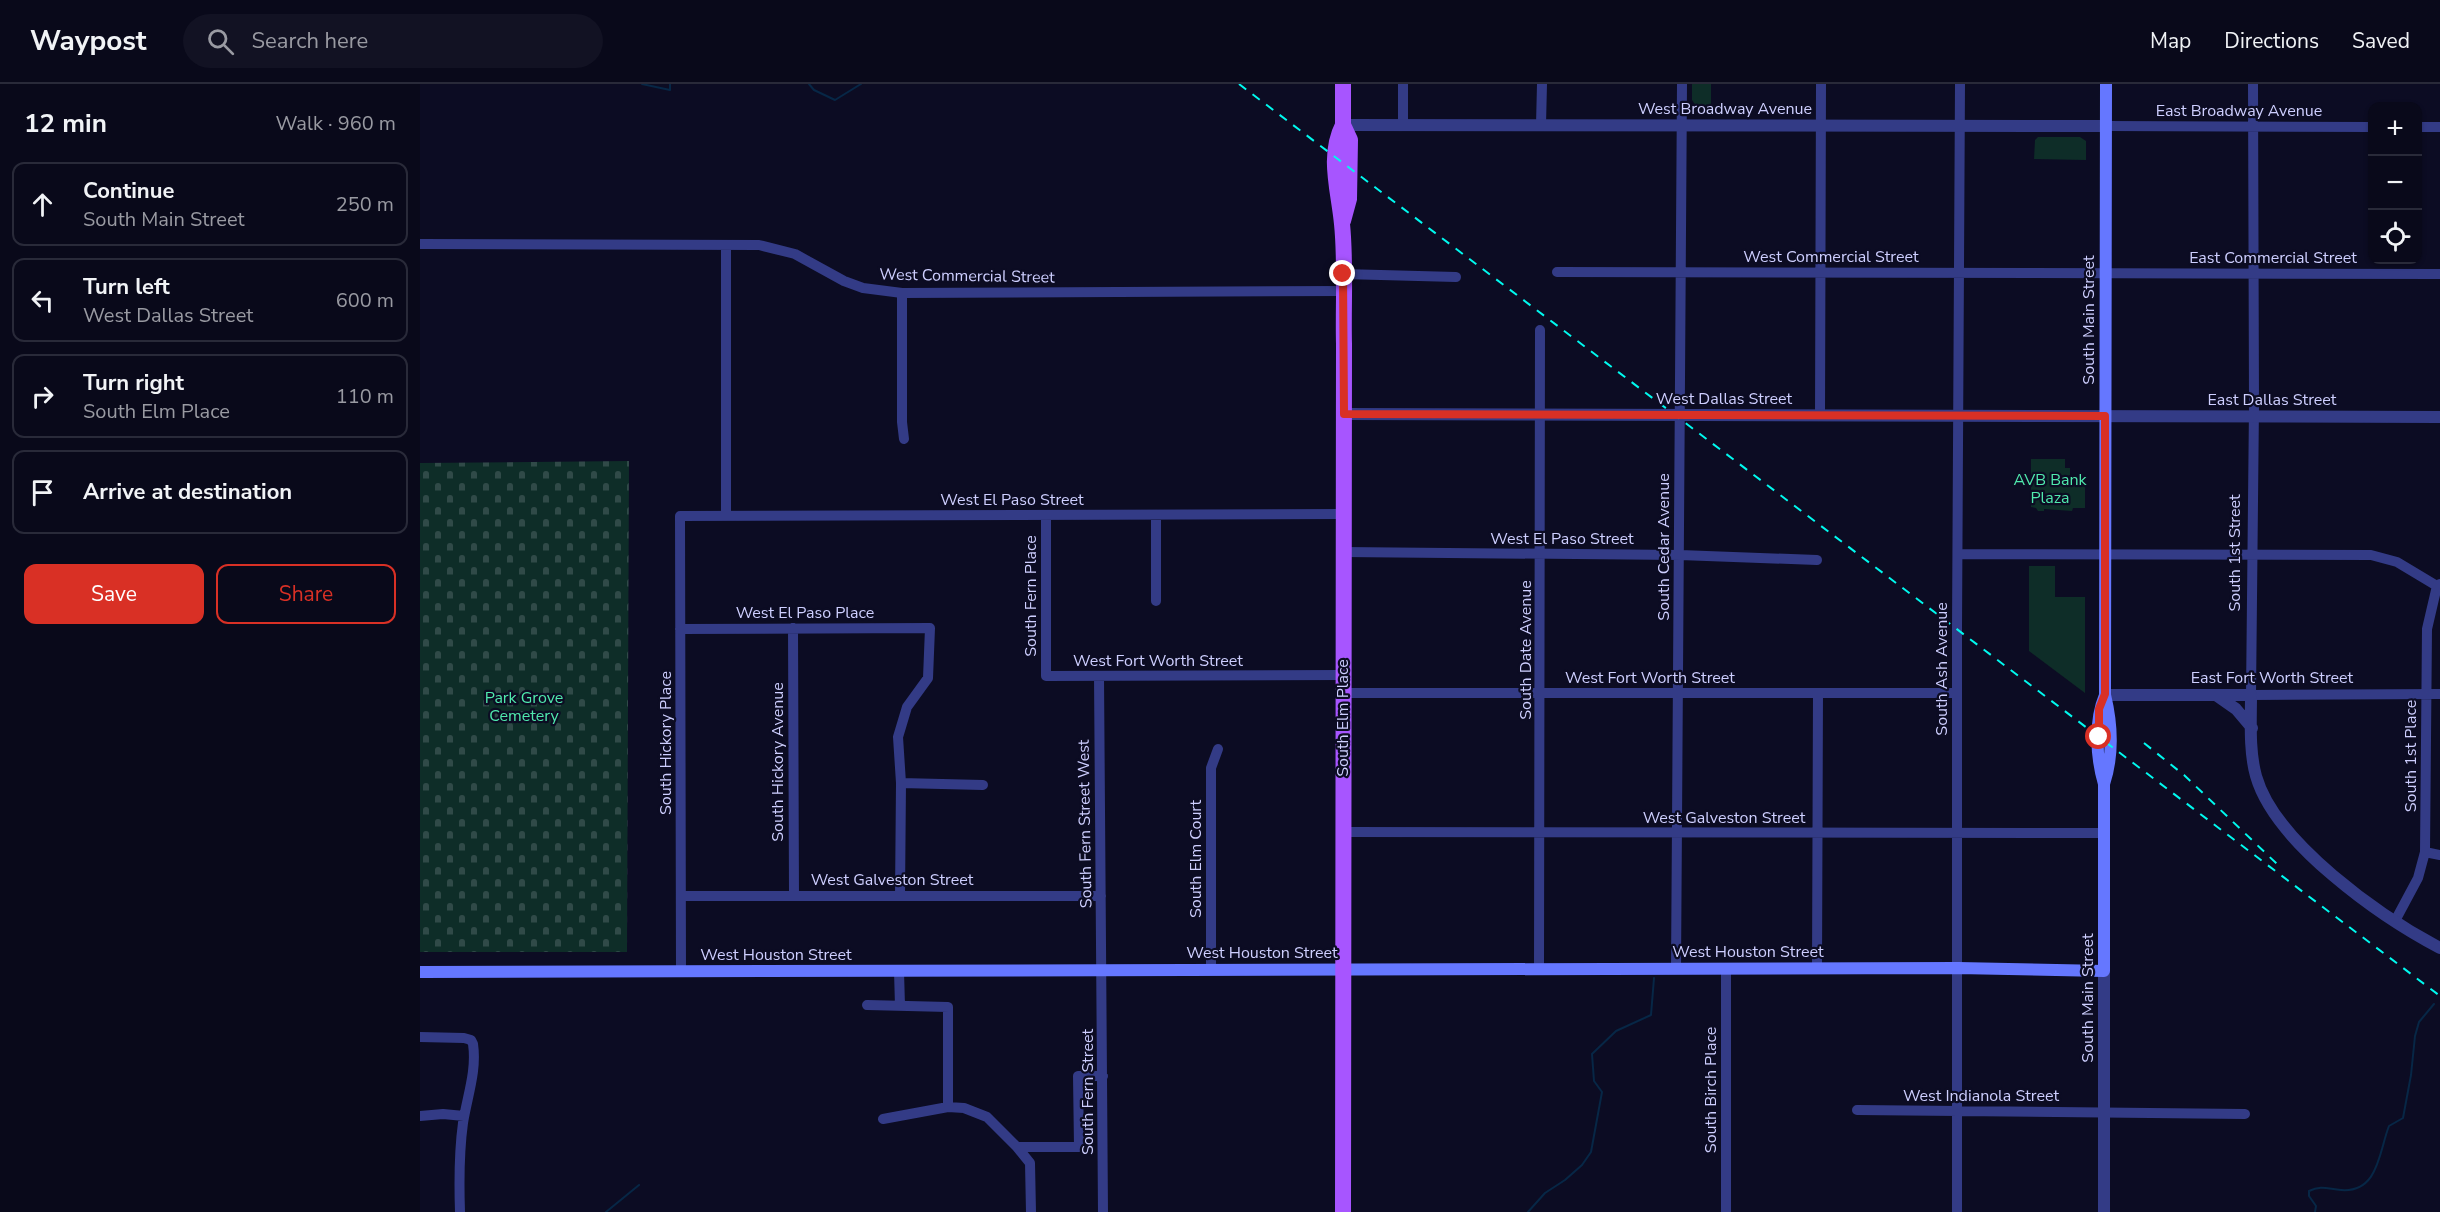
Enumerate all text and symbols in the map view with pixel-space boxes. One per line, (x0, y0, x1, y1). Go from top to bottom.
search box (183, 14, 603, 68)
text: Waypost (30, 22, 147, 60)
icon: search (204, 25, 237, 58)
text: Search here (252, 26, 368, 56)
text: Map (2150, 27, 2191, 55)
text: Directions (2224, 27, 2319, 55)
text: Saved (2352, 27, 2410, 55)
street label: West Broadway Avenue (1638, 98, 1812, 120)
street label: East Broadway Avenue (2156, 100, 2322, 122)
map controls (2368, 102, 2422, 264)
button: + (2368, 102, 2422, 156)
text: 12 min (24, 106, 107, 141)
text: Walk · 960 m (276, 110, 396, 137)
button: − (2368, 156, 2422, 210)
text: Continue (83, 176, 174, 206)
icon: ahead (26, 188, 59, 221)
text: 250 m (336, 191, 394, 218)
text: South Main Street (83, 206, 245, 233)
button: locate (2368, 210, 2422, 264)
street label: West Commercial Street (1743, 246, 1919, 268)
street label: East Commercial Street (2189, 247, 2357, 269)
street label: South Main Street (2078, 255, 2100, 385)
route end (1329, 260, 1355, 286)
street label: West Commercial Street (879, 263, 1055, 289)
text: Turn left (83, 272, 170, 302)
icon: left (26, 284, 59, 317)
text: 600 m (336, 287, 394, 314)
text: West Dallas Street (83, 302, 253, 329)
text: Turn right (83, 368, 184, 398)
icon: right (26, 380, 59, 413)
text: 110 m (336, 383, 394, 410)
street label: West Dallas Street (1656, 388, 1793, 410)
street label: East Dallas Street (2208, 389, 2337, 411)
text: South Elm Place (83, 398, 230, 425)
park label: AVB Bank Plaza (2013, 469, 2088, 509)
street label: South Cedar Avenue (1653, 473, 1675, 621)
icon: arrive (26, 476, 59, 509)
text: Arrive at destination (83, 477, 292, 507)
street label: West El Paso Street (940, 489, 1084, 511)
street label: South 1st Street (2224, 494, 2246, 612)
street label: West El Paso Street (1490, 528, 1634, 550)
street label: South Fern Place (1020, 535, 1042, 657)
button: Save (24, 564, 204, 624)
button: Share (216, 564, 396, 624)
street label: South Date Avenue (1515, 580, 1537, 720)
street label: West El Paso Place (736, 602, 874, 624)
street label: South Ash Avenue (1931, 602, 1953, 736)
street label: West Fort Worth Street (1073, 650, 1243, 672)
street label: South Elm Place (1332, 659, 1354, 777)
street label: West Fort Worth Street (1565, 667, 1735, 689)
street label: East Fort Worth Street (2191, 667, 2354, 689)
street label: South Hickory Place (655, 671, 677, 815)
street label: South Hickory Avenue (767, 682, 789, 842)
park label: Park Grove Cemetery (485, 687, 563, 727)
street label: South 1st Place (2400, 700, 2422, 812)
route start (2085, 723, 2111, 749)
street label: South Fern Street West (1073, 739, 1097, 908)
street label: South Elm Court (1185, 799, 1207, 918)
street label: West Galveston Street (1643, 807, 1806, 829)
street label: West Galveston Street (811, 869, 974, 891)
street label: South Main Street (2077, 933, 2099, 1063)
street label: West Houston Street (1672, 941, 1824, 963)
street label: West Houston Street (1186, 942, 1338, 964)
street label: West Houston Street (700, 944, 852, 966)
street label: South Birch Place (1700, 1027, 1722, 1153)
street label: South Fern Street (1077, 1029, 1099, 1155)
street label: West Indianola Street (1903, 1085, 2059, 1107)

